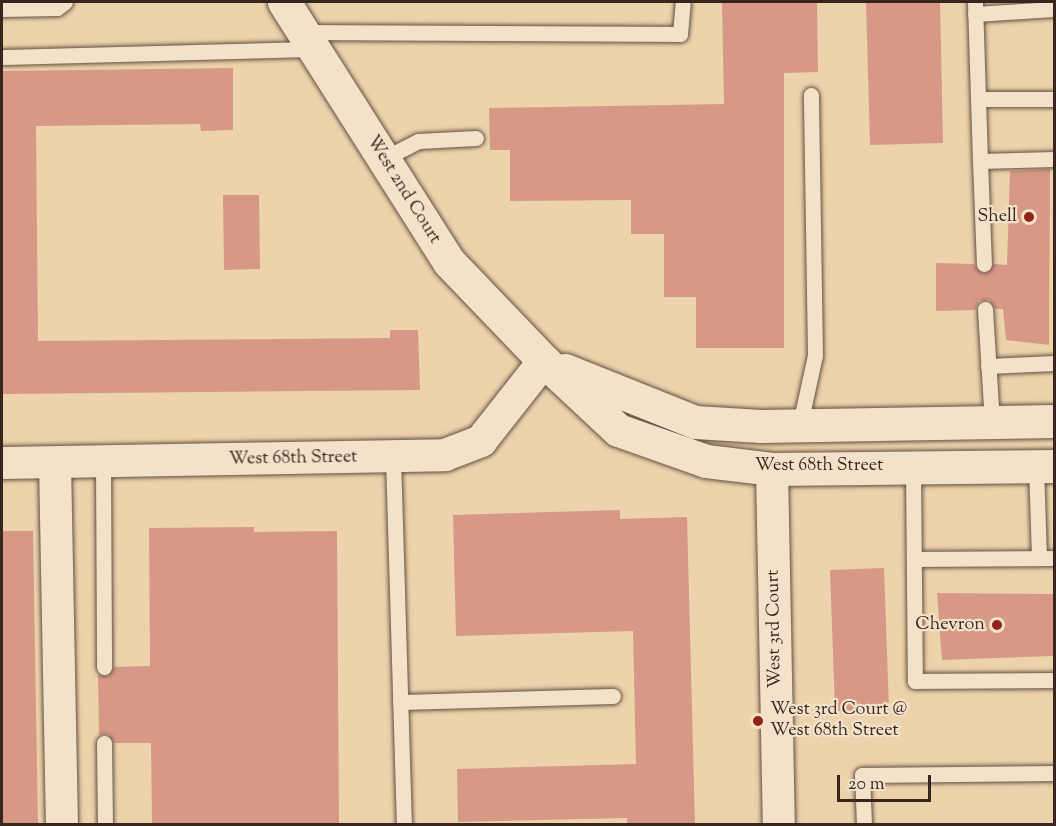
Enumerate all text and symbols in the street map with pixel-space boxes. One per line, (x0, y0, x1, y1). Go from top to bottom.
street label: West 2nd Court (361, 132, 445, 248)
place label: Shell (978, 206, 1017, 228)
marker: Shell (1022, 210, 1036, 224)
street label: West 68th Street (228, 447, 358, 471)
street label: West 68th Street (755, 455, 883, 477)
street label: West 3rd Court (763, 569, 787, 689)
place label: Chevron (915, 614, 985, 636)
marker: Chevron (990, 618, 1004, 632)
place label: West 3rd Court @ West 68th Street (770, 700, 907, 742)
marker: West 3rd Court @ West 68th Street (751, 714, 765, 728)
scale bar (840, 763, 934, 801)
text: 20 m (848, 772, 885, 798)

